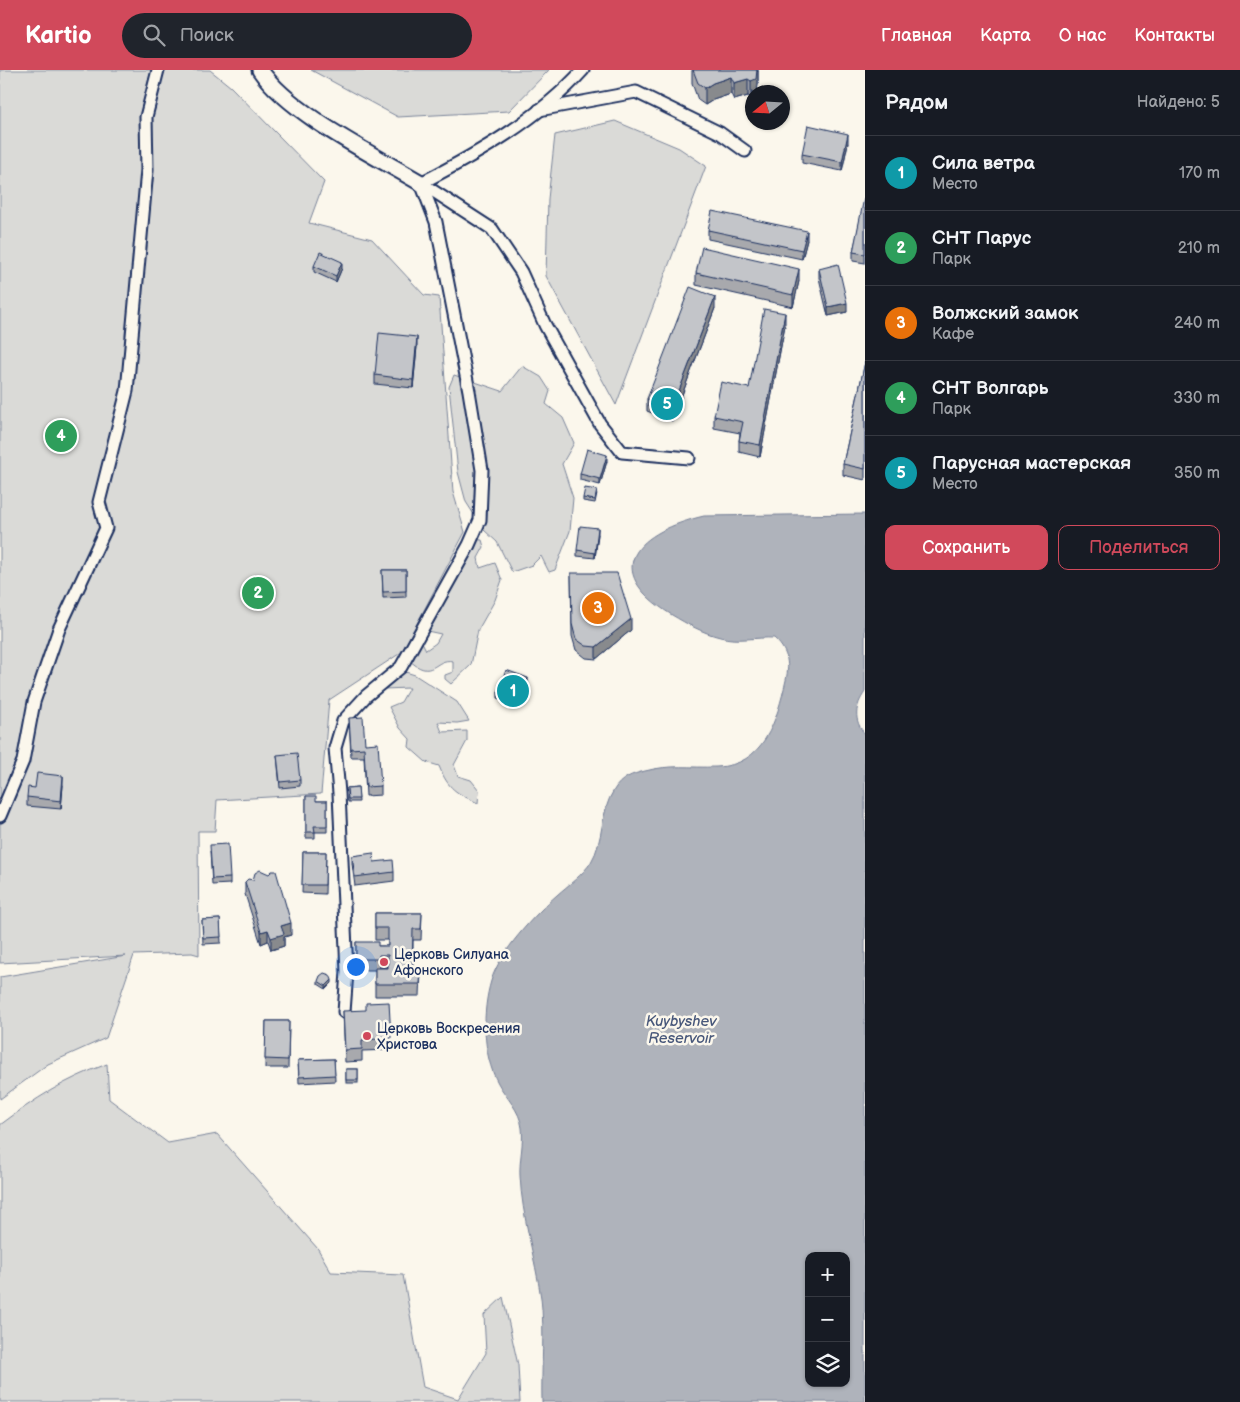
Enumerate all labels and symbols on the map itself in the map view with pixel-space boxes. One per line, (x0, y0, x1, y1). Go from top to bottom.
north arrow (745, 85, 790, 130)
pin: 5 (651, 385, 683, 423)
pin: 4 (45, 417, 77, 455)
pin: 2 (242, 574, 274, 612)
pin: 3 (582, 589, 614, 627)
pin: 1 (497, 672, 529, 710)
place label: Церковь Силуана Афонского (393, 946, 510, 979)
your location (343, 954, 369, 980)
marker: Церковь Силуана Афонского (378, 956, 390, 968)
water label: Kuybyshev Reservoir (646, 1012, 717, 1048)
place label: Церковь Воскресения Христова (377, 1020, 521, 1053)
marker: Церковь Воскресения Христова (361, 1030, 373, 1042)

